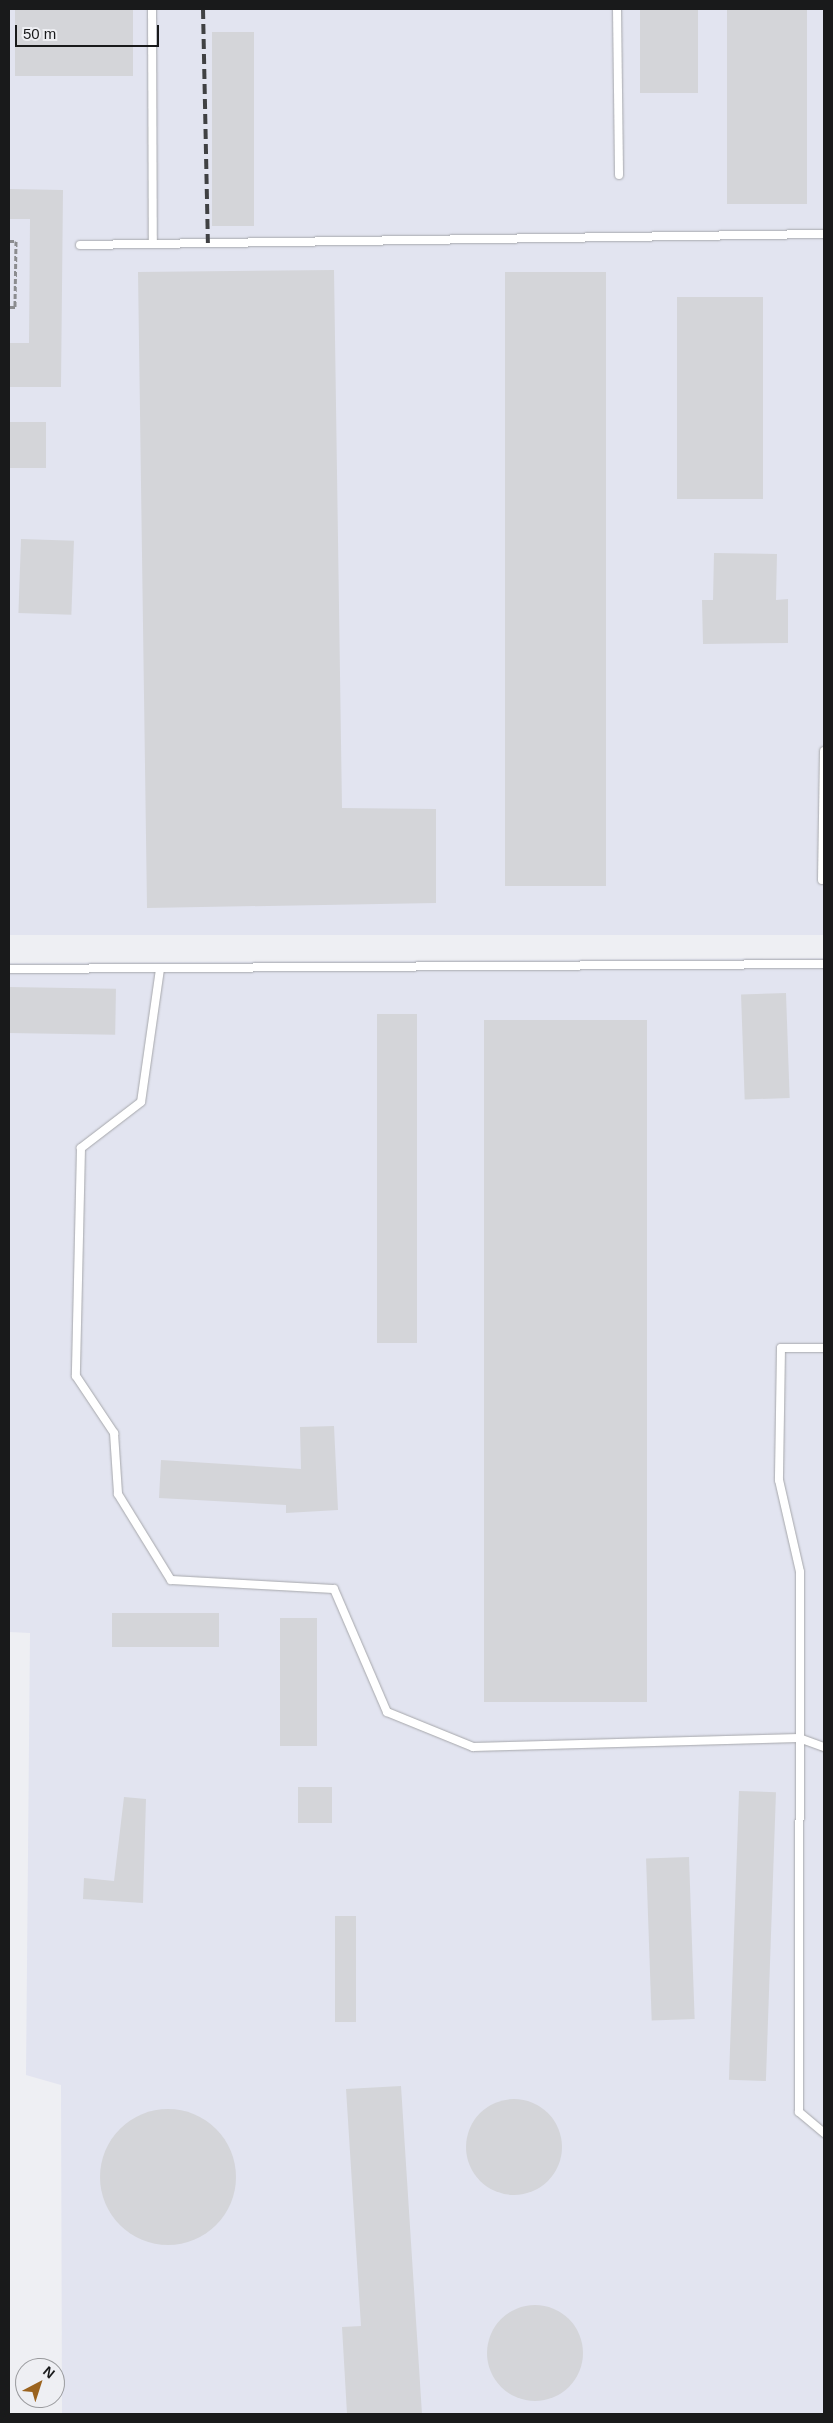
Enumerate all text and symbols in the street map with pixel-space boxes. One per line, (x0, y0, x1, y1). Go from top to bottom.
scale bar (18, 15, 161, 47)
text: 50 m (23, 25, 56, 42)
north arrow (15, 2358, 65, 2408)
text: N (40, 2363, 58, 2382)

